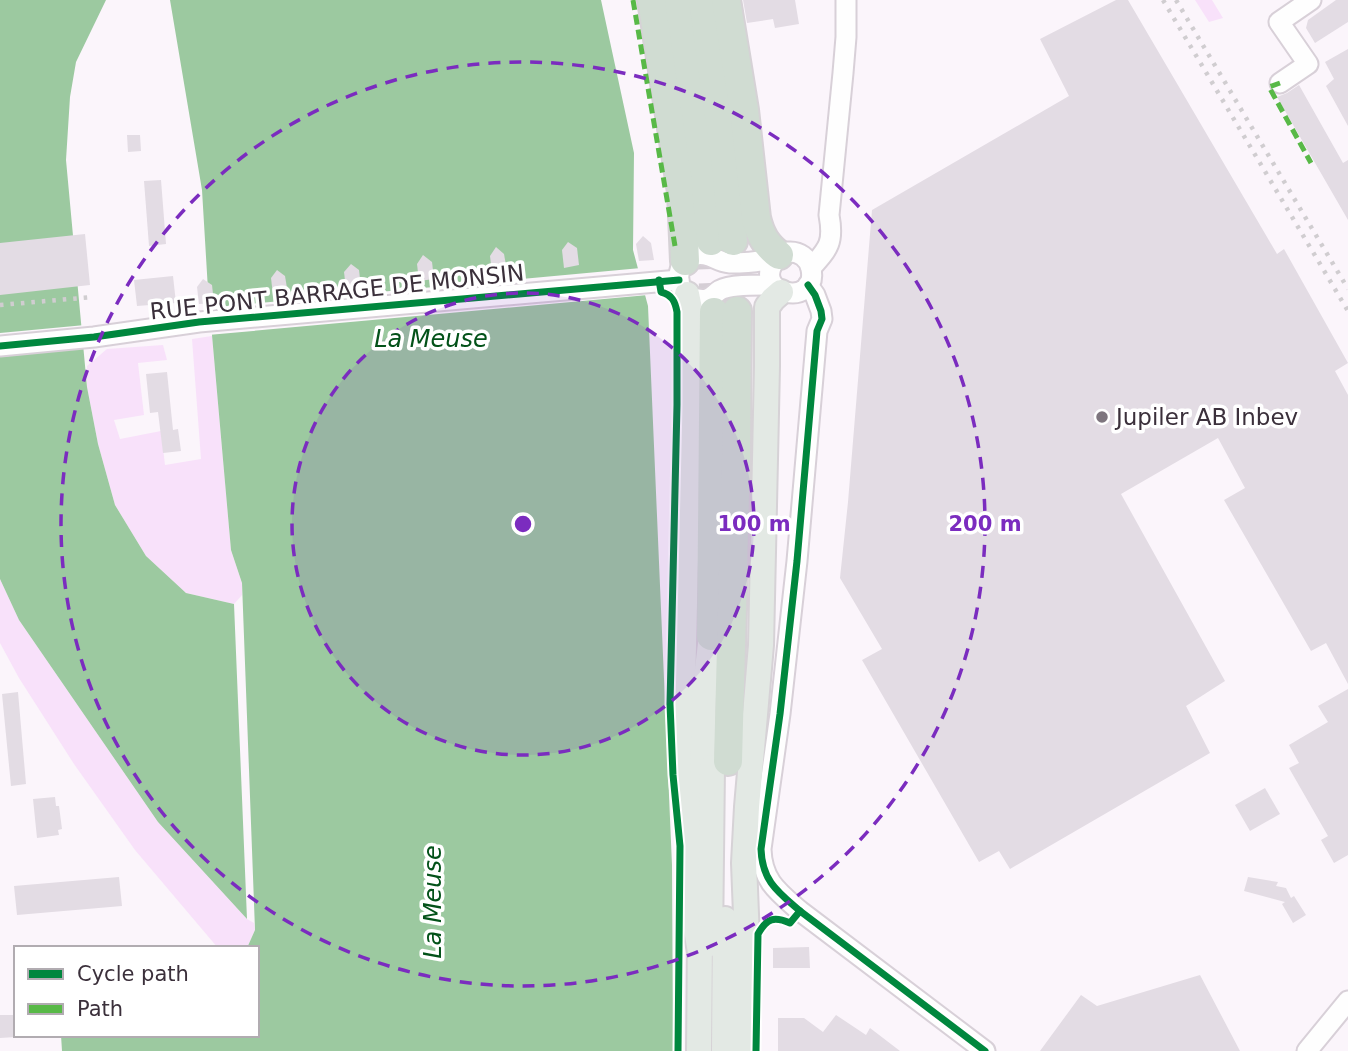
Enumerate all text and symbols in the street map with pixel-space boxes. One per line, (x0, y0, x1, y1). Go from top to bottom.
street label: RUE PONT BARRAGE DE MONSIN (149, 259, 525, 325)
water label: La Meuse (374, 325, 488, 353)
place label: Jupiler AB Inbev (1114, 404, 1298, 430)
marker: Jupiler AB Inbev (1094, 409, 1110, 425)
centre of rings (511, 512, 535, 536)
text: 100 m (717, 512, 791, 536)
text: 200 m (948, 512, 1022, 536)
water label: La Meuse (419, 845, 447, 959)
legend (14, 946, 259, 1037)
text: Cycle path (77, 962, 189, 986)
text: Path (77, 997, 123, 1021)

